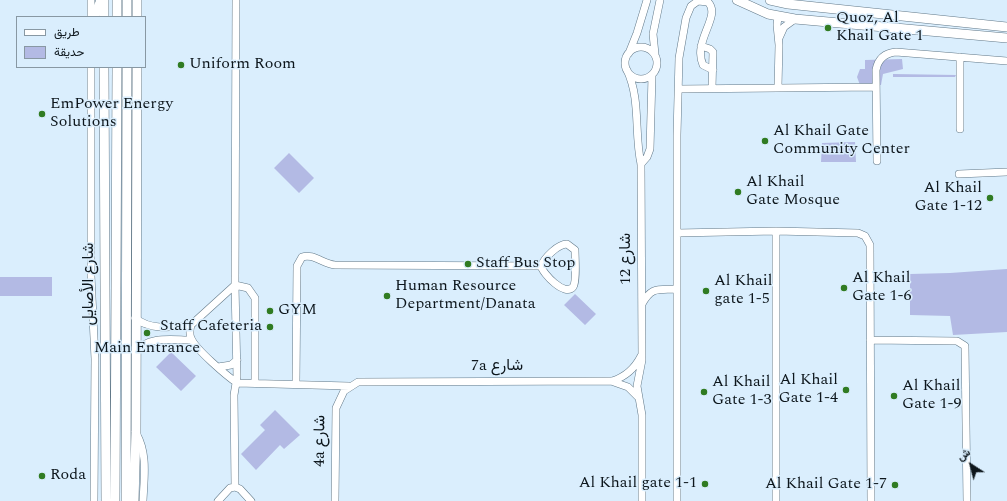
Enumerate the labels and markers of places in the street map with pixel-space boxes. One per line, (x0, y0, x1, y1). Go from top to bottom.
place label: Quoz, Al Khail Gate 1 (836, 9, 923, 47)
marker: Quoz, Al Khail Gate 1 (823, 23, 833, 33)
place label: Uniform Room (189, 55, 296, 75)
marker: Uniform Room (176, 60, 186, 70)
place label: EmPower Energy Solutions (50, 95, 173, 133)
marker: EmPower Energy Solutions (37, 109, 47, 119)
place label: Al Khail Gate Community Center (773, 122, 910, 160)
marker: Al Khail Gate Community Center (760, 136, 770, 146)
place label: Al Khail Gate Mosque (746, 173, 840, 211)
place label: Al Khail Gate 1-12 (914, 179, 982, 217)
marker: Al Khail Gate Mosque (733, 187, 743, 197)
marker: Al Khail Gate 1-12 (985, 193, 995, 203)
place label: Staff Bus Stop (476, 254, 575, 274)
marker: Staff Bus Stop (463, 259, 473, 269)
place label: Al Khail Gate 1-6 (852, 269, 912, 307)
place label: Al Khail gate 1-5 (714, 272, 772, 310)
place label: Human Resource Department/Danata (395, 277, 536, 315)
marker: Al Khail Gate 1-6 (839, 283, 849, 293)
marker: Al Khail gate 1-5 (701, 286, 711, 296)
marker: Human Resource Department/Danata (382, 291, 392, 301)
place label: GYM (278, 301, 317, 321)
marker: GYM (265, 306, 275, 316)
place label: Staff Cafeteria (160, 317, 262, 337)
marker: Staff Cafeteria (265, 322, 275, 332)
marker: Main Entrance (142, 328, 152, 338)
place label: Main Entrance (94, 339, 200, 359)
place label: Al Khail Gate 1-4 (778, 371, 838, 409)
place label: Al Khail Gate 1-3 (712, 373, 772, 411)
place label: Al Khail Gate 1-9 (902, 377, 962, 415)
marker: Al Khail Gate 1-4 (841, 385, 851, 395)
marker: Al Khail Gate 1-3 (699, 387, 709, 397)
marker: Al Khail Gate 1-9 (889, 391, 899, 401)
place label: Roda (50, 466, 86, 486)
marker: Roda (37, 471, 47, 481)
place label: Al Khail gate 1-1 (579, 474, 697, 494)
place label: Al Khail Gate 1-7 (765, 475, 887, 495)
marker: Al Khail gate 1-1 (700, 479, 710, 489)
marker: Al Khail Gate 1-7 (890, 480, 900, 490)

